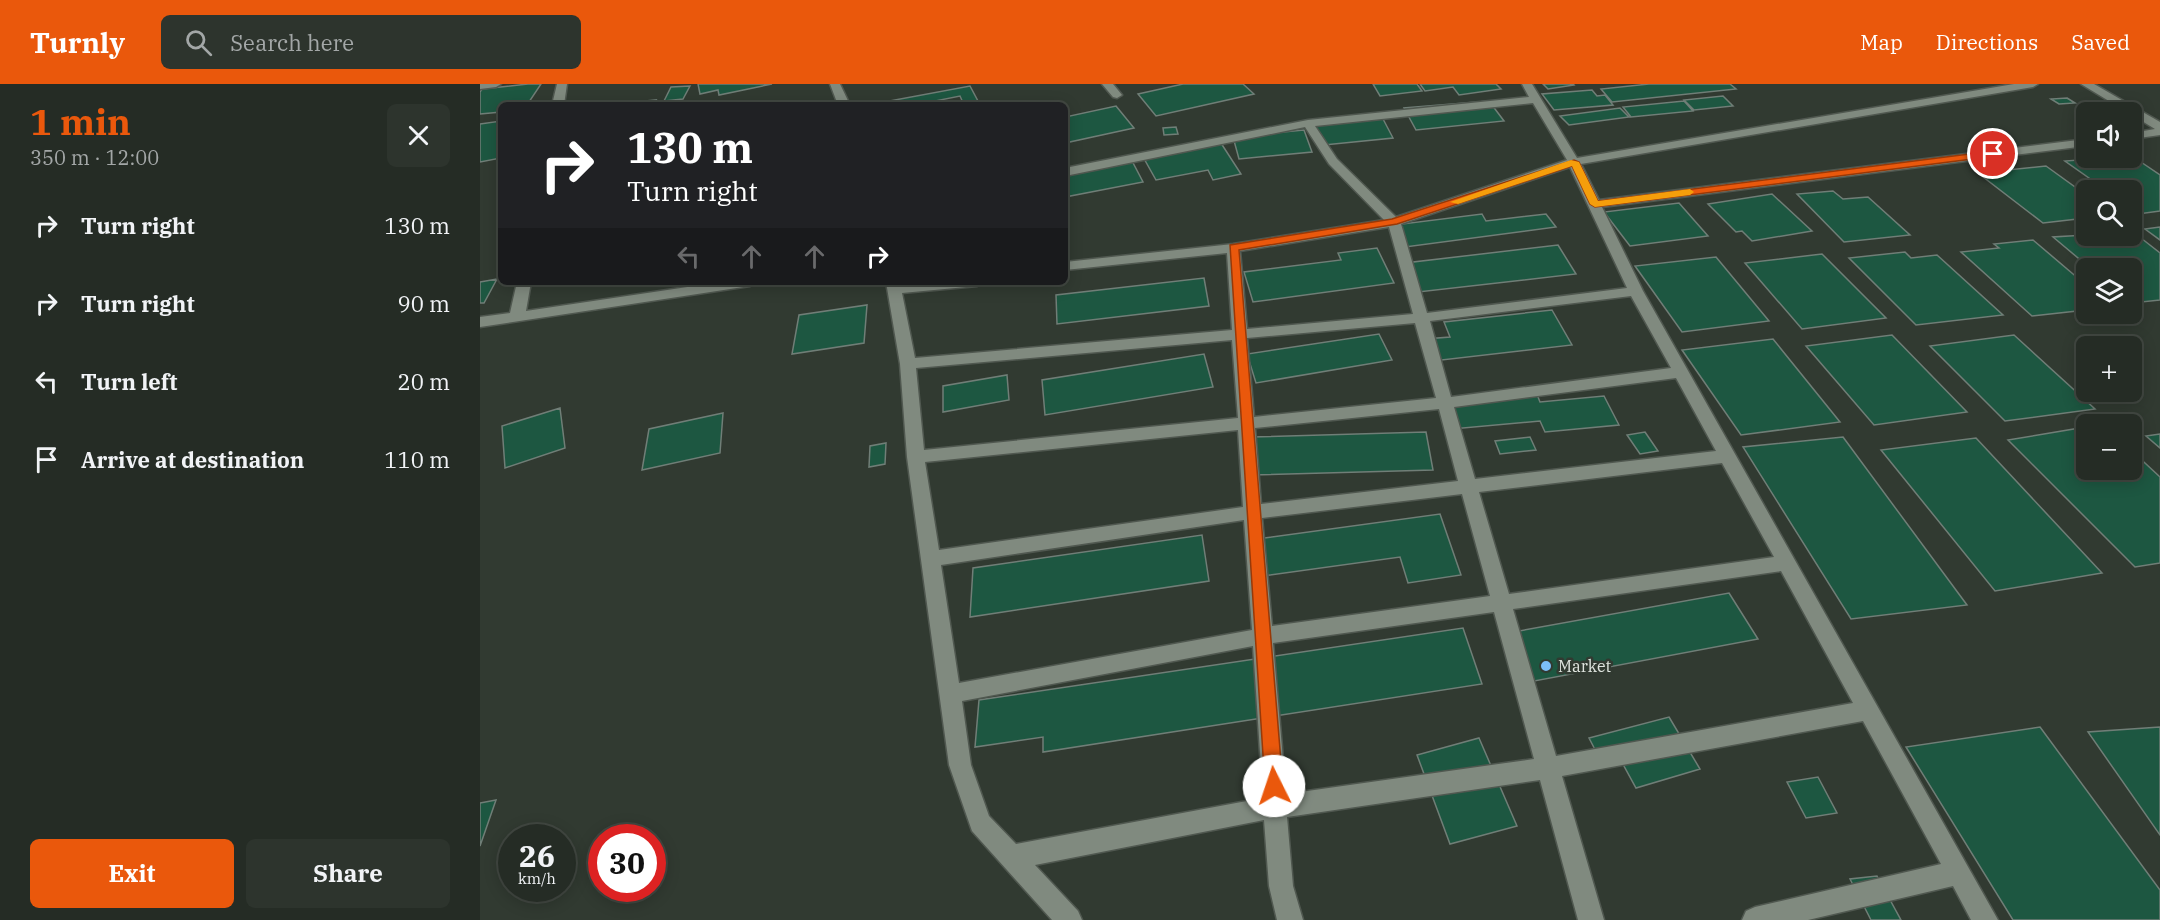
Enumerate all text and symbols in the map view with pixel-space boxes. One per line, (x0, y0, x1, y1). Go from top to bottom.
search box (161, 15, 581, 69)
text: Turnly (30, 24, 125, 61)
icon: search (182, 26, 215, 59)
text: Search here (230, 28, 354, 57)
text: Map (1860, 28, 1903, 56)
text: Directions (1936, 28, 2038, 56)
text: Saved (2071, 28, 2130, 56)
text: 1 min (30, 98, 131, 145)
map controls (2076, 102, 2142, 480)
button: sound (2076, 102, 2142, 168)
button: close (387, 104, 450, 167)
text: 130 m (627, 120, 753, 175)
icon: right (528, 126, 606, 204)
pin (1967, 128, 2018, 179)
icon: arrive (1976, 137, 2009, 170)
text: 350 m · 12:00 (30, 144, 159, 171)
text: Turn right (627, 173, 758, 208)
button: search (2076, 180, 2142, 246)
icon: right (30, 209, 63, 242)
text: Turn right (81, 211, 195, 240)
text: 130 m (384, 211, 450, 240)
icon: left (672, 240, 705, 273)
icon: ahead (735, 240, 768, 273)
icon: ahead (798, 240, 831, 273)
icon: right (861, 240, 894, 273)
button: layers (2076, 258, 2142, 324)
icon: right (30, 287, 63, 320)
text: Turn right (81, 289, 195, 318)
text: 90 m (398, 289, 450, 318)
button: + (2076, 336, 2142, 402)
icon: left (30, 365, 63, 398)
text: Turn left (81, 367, 177, 396)
text: 20 m (398, 367, 450, 396)
button: − (2076, 414, 2142, 480)
icon: arrive (30, 443, 63, 476)
text: Arrive at destination (81, 445, 304, 474)
text: 110 m (384, 445, 450, 474)
place label: Market (1558, 656, 1611, 676)
marker: Market (1539, 659, 1553, 673)
position arrow (1242, 754, 1306, 818)
speed limit sign: 30 (588, 824, 666, 902)
text: 26 (519, 836, 555, 875)
button: Exit (30, 839, 234, 908)
button: Share (246, 839, 450, 908)
text: km/h (518, 869, 556, 888)

